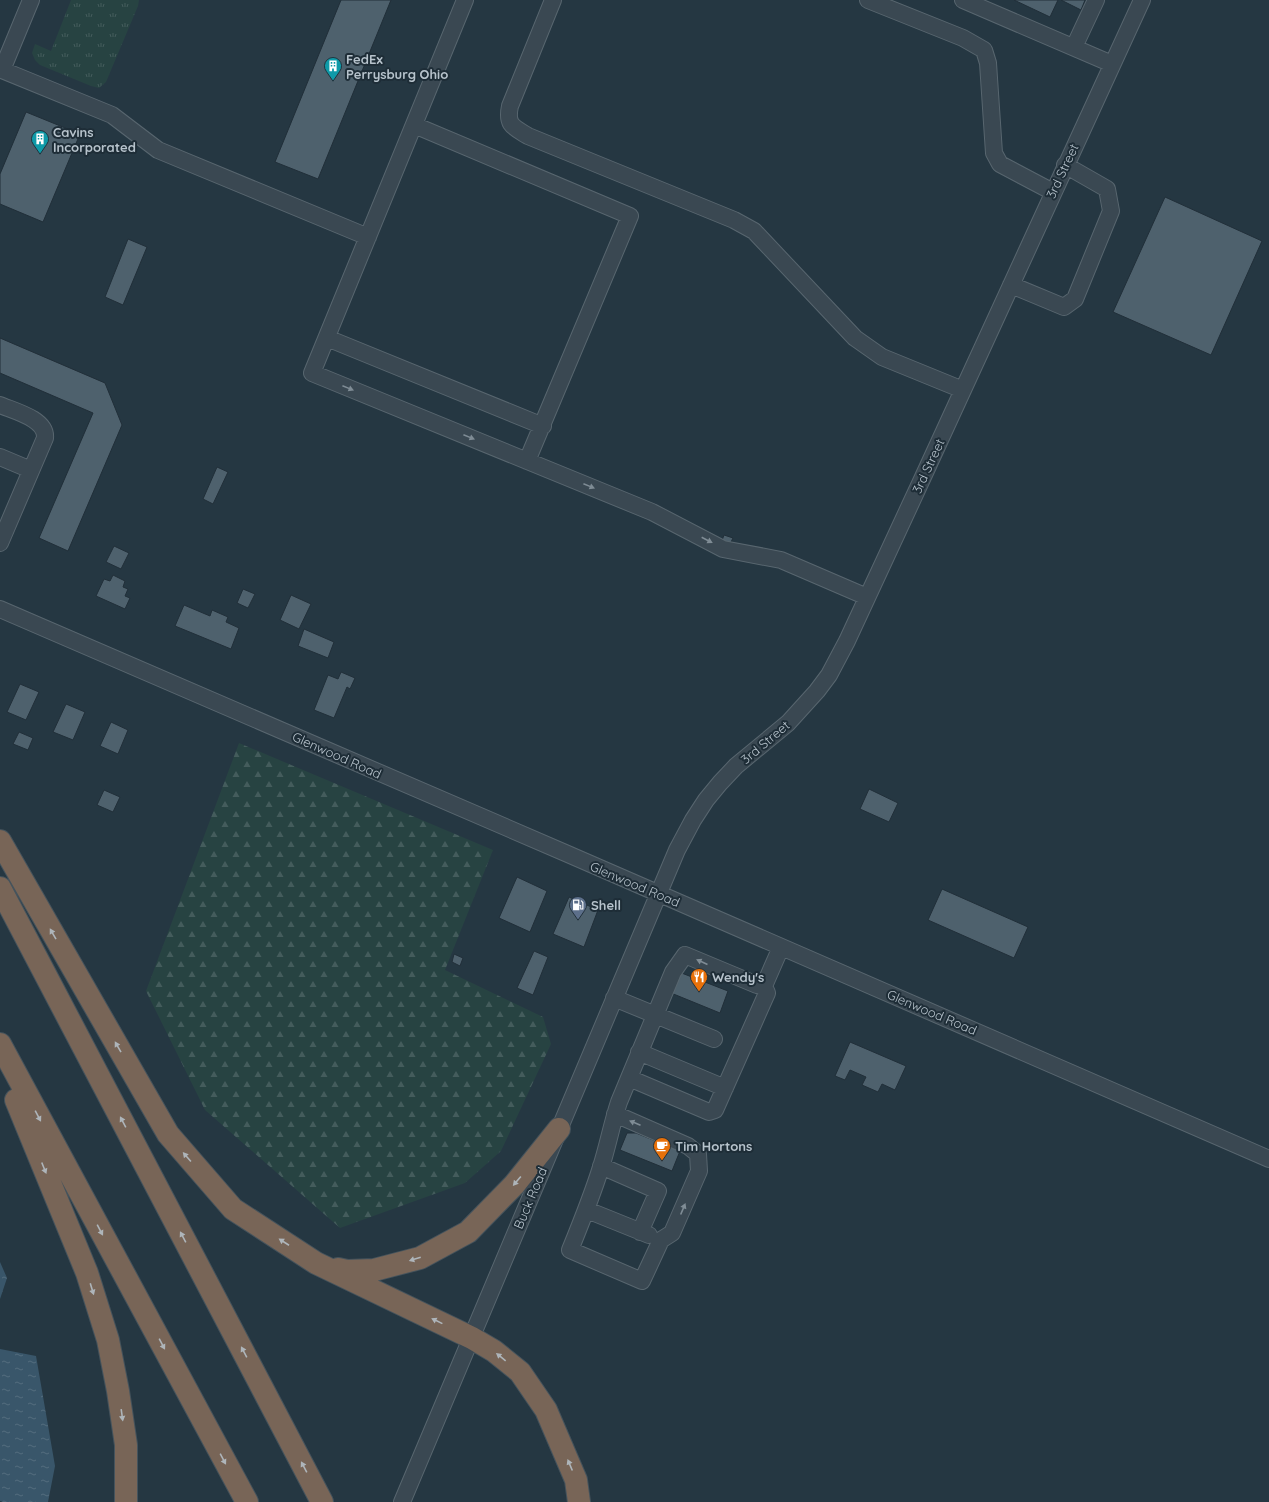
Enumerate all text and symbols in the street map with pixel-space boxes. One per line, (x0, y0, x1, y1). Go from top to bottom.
place label: FedEx Perrysburg Ohio (346, 51, 448, 82)
building icon: FedEx Perrysburg Ohio (323, 56, 343, 81)
place label: Cavins Incorporated (53, 124, 136, 155)
building icon: Cavins Incorporated (30, 129, 50, 154)
street label: 3rd Street (1042, 141, 1082, 201)
one-way arrow (343, 386, 355, 392)
one-way arrow (463, 435, 475, 441)
street label: 3rd Street (908, 436, 948, 496)
one-way arrow (583, 484, 595, 490)
one-way arrow (701, 537, 713, 544)
street label: 3rd Street (737, 717, 793, 767)
street label: Glenwood Road (290, 728, 384, 782)
street label: Glenwood Road (588, 858, 682, 910)
fuel station icon: Shell (568, 895, 588, 920)
place label: Shell (591, 897, 621, 913)
one-way arrow (50, 928, 57, 940)
one-way arrow (696, 959, 707, 965)
restaurant icon: Wendy's (689, 967, 709, 992)
place label: Wendy's (712, 969, 764, 985)
street label: Glenwood Road (885, 986, 979, 1038)
one-way arrow (114, 1041, 121, 1053)
one-way arrow (35, 1110, 42, 1121)
one-way arrow (120, 1116, 126, 1128)
one-way arrow (629, 1120, 640, 1126)
cafe icon: Tim Hortons (652, 1136, 672, 1161)
place label: Tim Hortons (675, 1138, 752, 1154)
one-way arrow (183, 1151, 192, 1162)
one-way arrow (41, 1163, 47, 1174)
street label: Buck Road (510, 1165, 550, 1231)
one-way arrow (512, 1176, 521, 1187)
one-way arrow (680, 1203, 686, 1215)
one-way arrow (97, 1224, 103, 1236)
one-way arrow (180, 1231, 187, 1243)
one-way arrow (278, 1238, 289, 1246)
one-way arrow (409, 1256, 421, 1262)
one-way arrow (89, 1283, 95, 1295)
one-way arrow (431, 1318, 443, 1325)
one-way arrow (158, 1339, 165, 1350)
one-way arrow (240, 1346, 247, 1358)
one-way arrow (495, 1352, 506, 1361)
one-way arrow (119, 1409, 125, 1421)
one-way arrow (220, 1453, 227, 1465)
one-way arrow (567, 1459, 573, 1470)
one-way arrow (301, 1462, 307, 1473)

